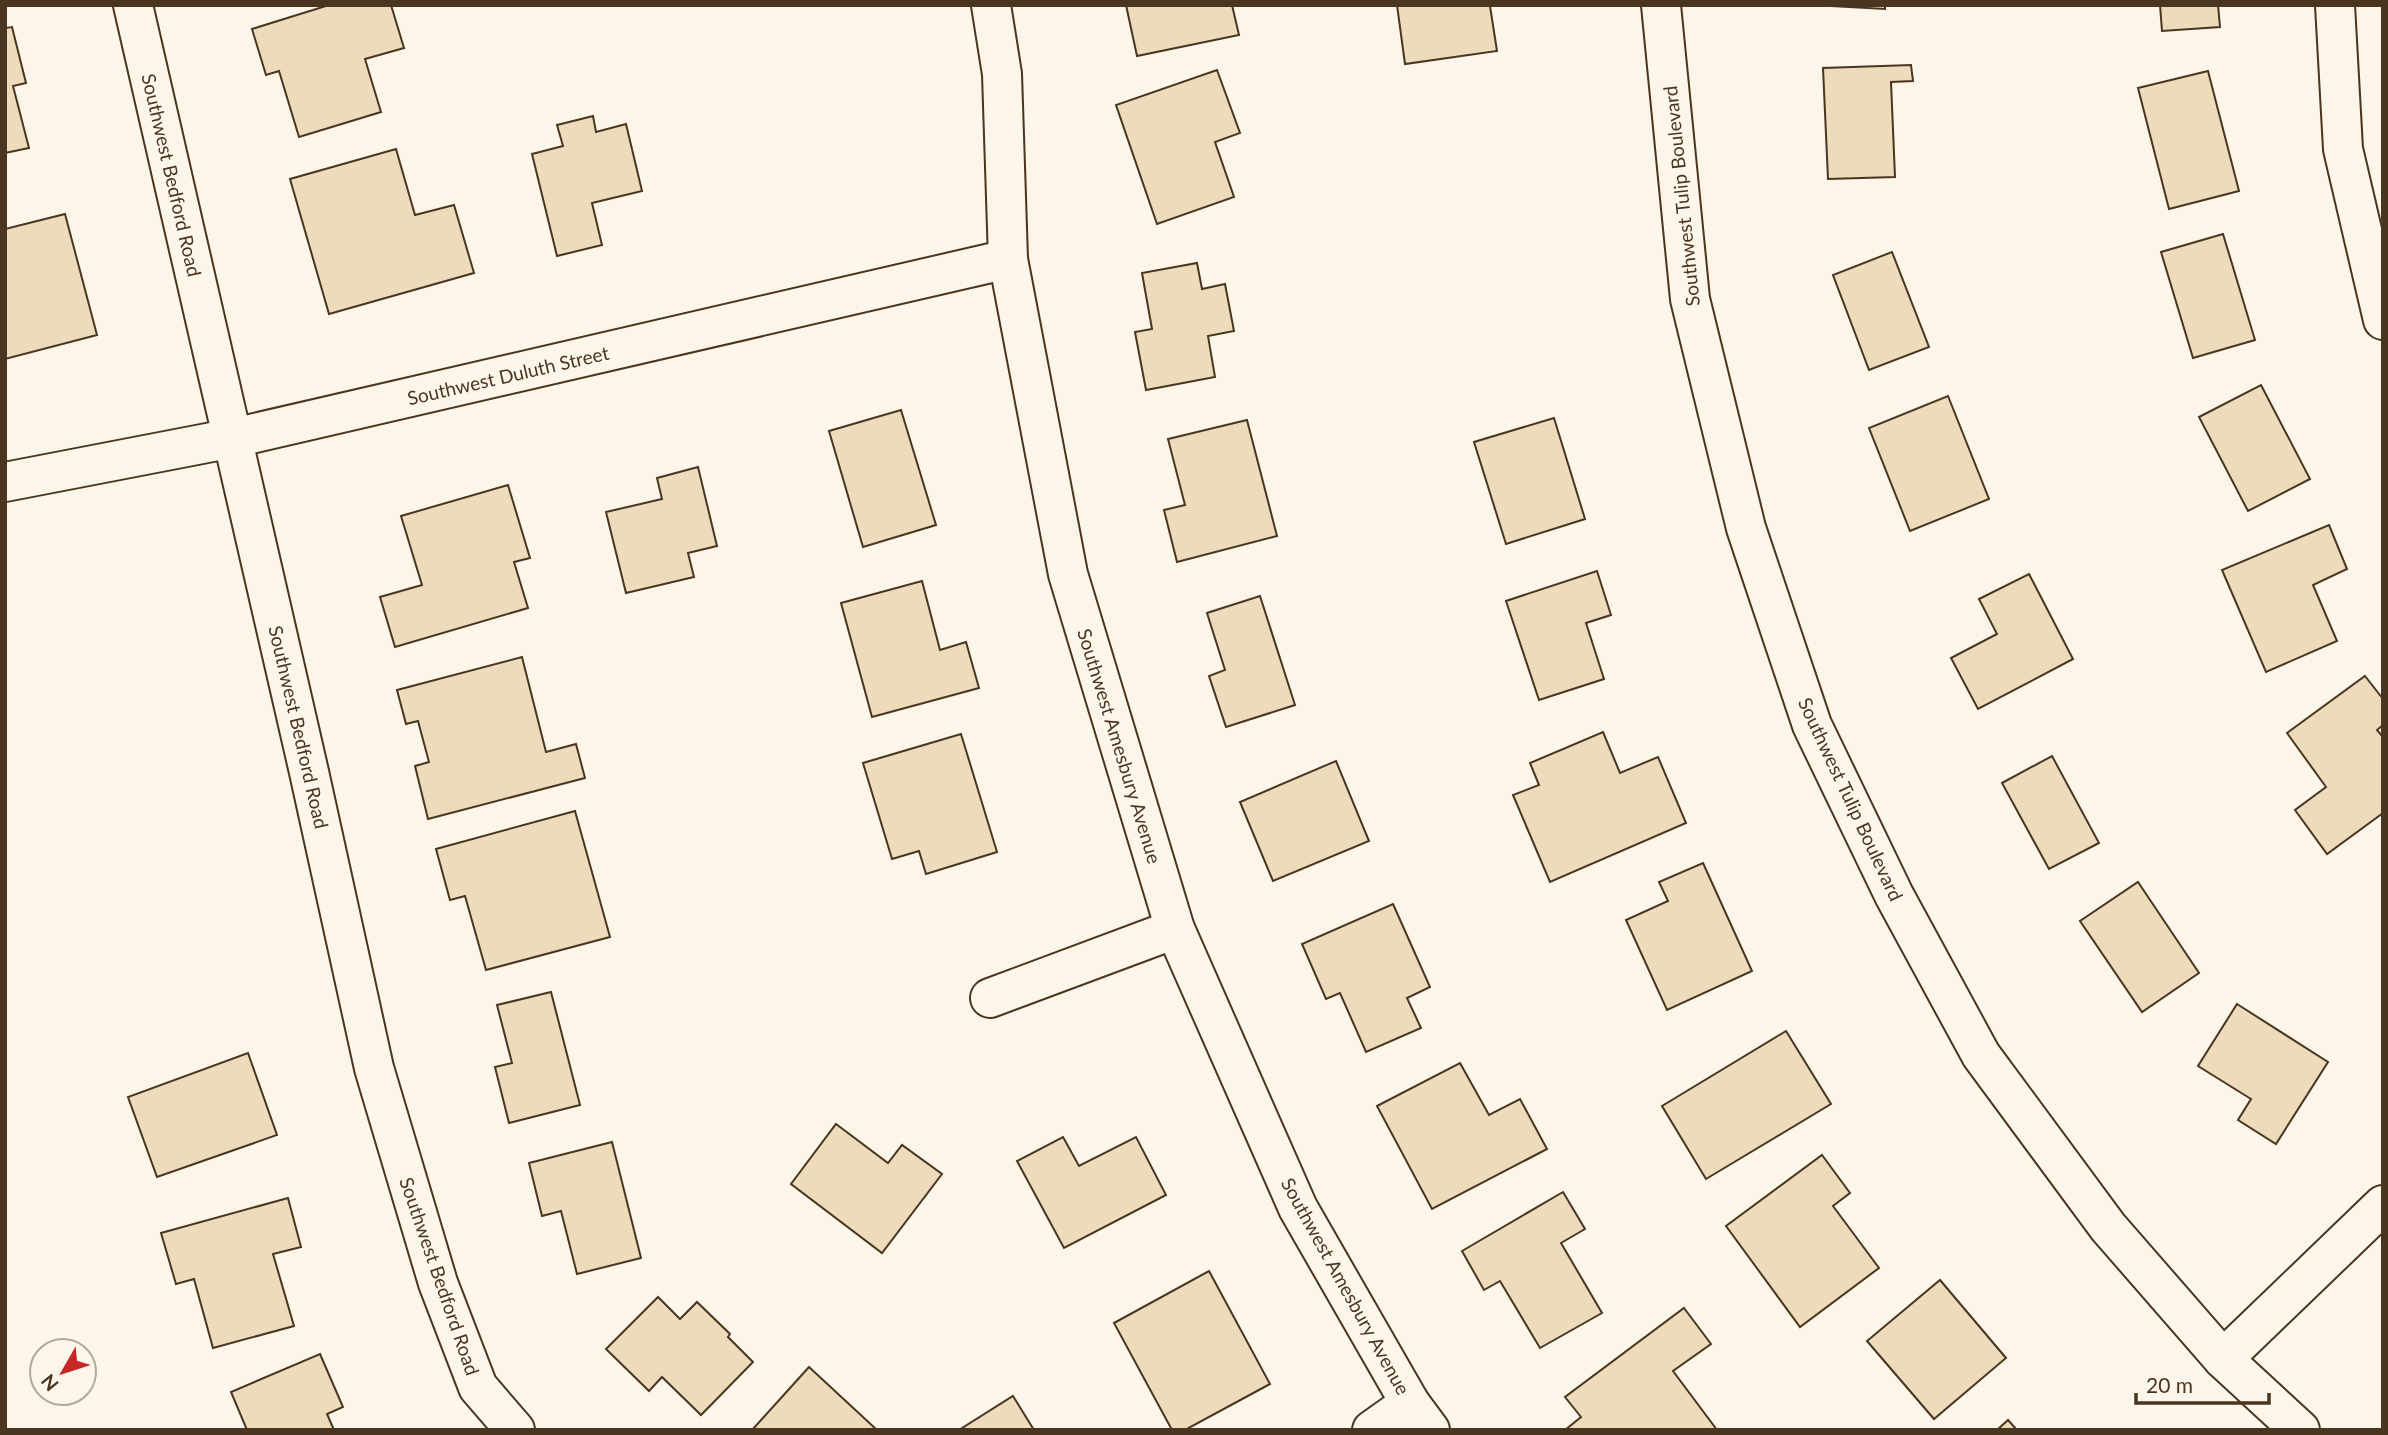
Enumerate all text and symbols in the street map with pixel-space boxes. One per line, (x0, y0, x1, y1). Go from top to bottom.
street label: Southwest Bedford Road (137, 71, 207, 279)
street label: Southwest Tulip Boulevard (1658, 85, 1704, 307)
street label: Southwest Duluth Street (405, 341, 611, 409)
street label: Southwest Bedford Road (264, 623, 334, 831)
street label: Southwest Amesbury Avenue (1073, 626, 1167, 866)
street label: Southwest Tulip Boulevard (1794, 694, 1908, 904)
street label: Southwest Bedford Road (395, 1174, 485, 1378)
street label: Southwest Amesbury Avenue (1277, 1174, 1415, 1398)
north arrow (28, 1337, 98, 1407)
scale bar (2136, 1362, 2269, 1406)
text: N (36, 1370, 63, 1396)
text: 20 m (2146, 1372, 2193, 1397)

